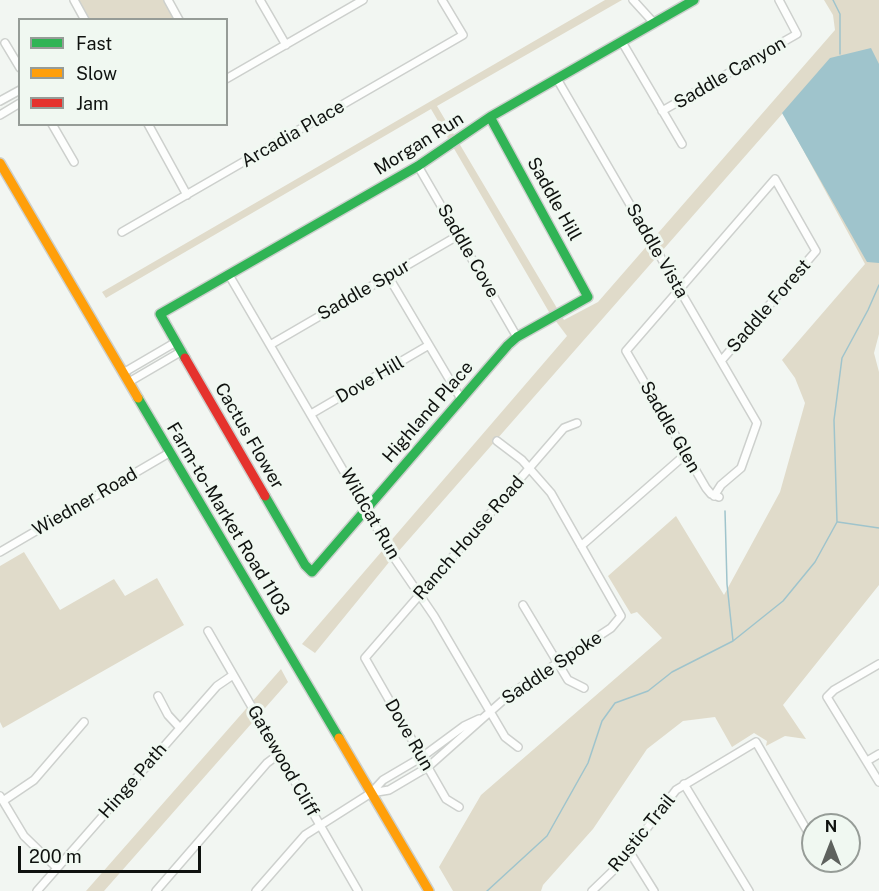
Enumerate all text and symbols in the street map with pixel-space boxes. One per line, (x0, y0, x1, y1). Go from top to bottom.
legend (18, 18, 228, 126)
street label: Saddle Canyon (670, 32, 790, 114)
text: Fast (76, 33, 112, 54)
text: Slow (76, 63, 117, 84)
text: Jam (76, 93, 109, 114)
street label: Arcadia Place (238, 96, 348, 172)
street label: Morgan Run (370, 108, 468, 180)
street label: Saddle Hill (522, 153, 586, 245)
street label: Saddle Cove (433, 200, 503, 302)
street label: Saddle Vista (621, 200, 693, 302)
street label: Saddle Spur (314, 255, 414, 325)
street label: Saddle Forest (723, 255, 815, 357)
street label: Dove Hill (332, 352, 408, 408)
street label: Highland Place (378, 357, 478, 467)
street label: Saddle Glen (635, 377, 705, 477)
street label: Cactus Flower (210, 379, 288, 493)
street label: Farm-to-Market Road 1103 (162, 419, 294, 619)
street label: Wiedner Road (29, 463, 141, 541)
street label: Wildcat Run (335, 465, 405, 563)
street label: Ranch House Road (409, 472, 529, 604)
street label: Saddle Spoke (498, 627, 606, 709)
street label: Dove Run (380, 695, 438, 775)
street label: Gatewood Cliff (242, 701, 324, 821)
street label: Hinge Path (95, 739, 171, 823)
street label: Rustic Trail (604, 790, 680, 876)
north arrow (801, 813, 861, 873)
text: N (825, 817, 837, 836)
scale bar (21, 834, 204, 872)
text: 200 m (29, 846, 82, 867)

